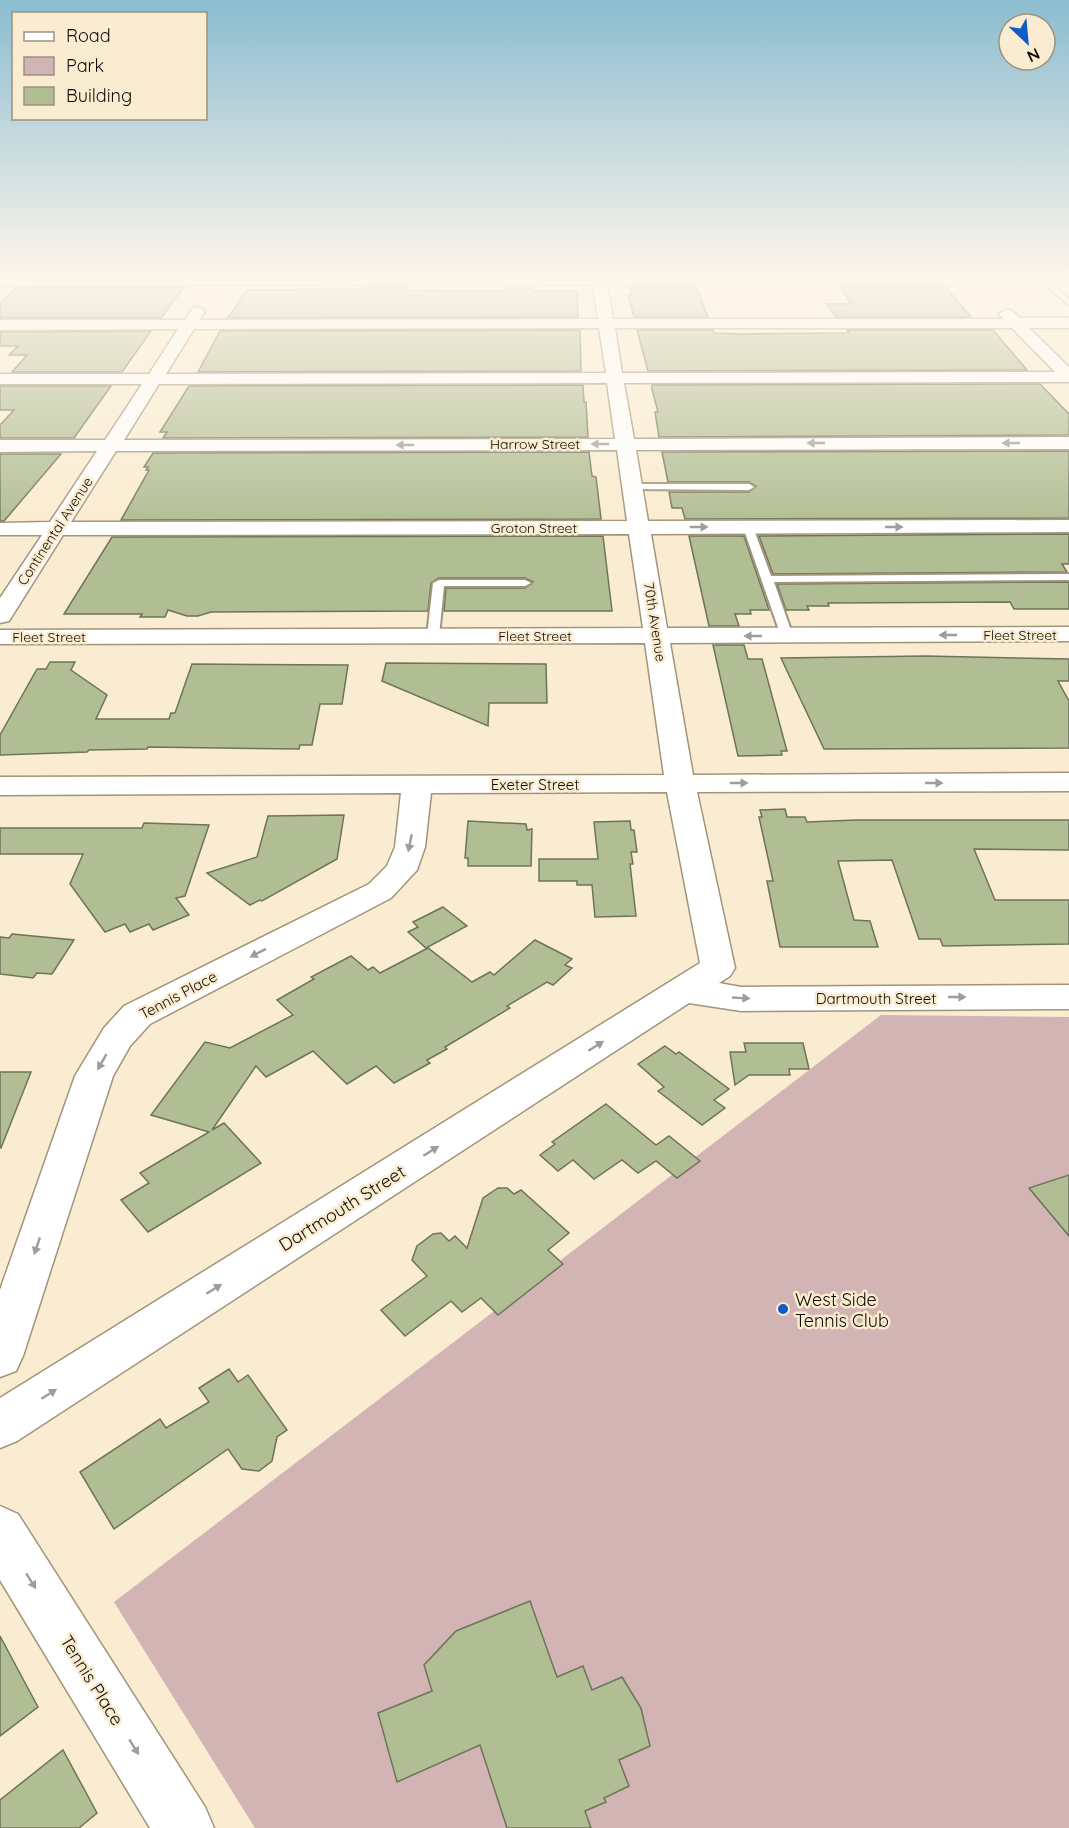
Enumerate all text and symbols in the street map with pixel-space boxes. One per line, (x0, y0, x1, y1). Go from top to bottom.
legend (12, 12, 207, 120)
north arrow (997, 12, 1057, 72)
text: Road (66, 24, 111, 47)
text: N (1024, 44, 1043, 67)
text: Park (66, 54, 104, 77)
text: Building (66, 84, 132, 107)
street label: Harrow Street (490, 435, 580, 453)
one-way arrow (806, 438, 825, 448)
one-way arrow (1001, 438, 1020, 448)
one-way arrow (590, 439, 609, 449)
one-way arrow (395, 440, 414, 450)
street label: Continental Avenue (13, 473, 97, 589)
street label: Groton Street (491, 519, 578, 537)
one-way arrow (689, 522, 708, 532)
one-way arrow (884, 522, 903, 532)
street label: 70th Avenue (640, 581, 670, 663)
street label: Fleet Street (983, 626, 1057, 644)
street label: Fleet Street (498, 627, 572, 645)
street label: Fleet Street (12, 628, 86, 646)
one-way arrow (938, 630, 957, 640)
one-way arrow (743, 631, 762, 641)
street label: Exeter Street (491, 775, 579, 794)
one-way arrow (729, 778, 748, 788)
one-way arrow (924, 778, 943, 788)
one-way arrow (405, 834, 414, 853)
one-way arrow (249, 948, 266, 958)
street label: Tennis Place (136, 967, 220, 1023)
street label: Dartmouth Street (816, 989, 936, 1008)
one-way arrow (948, 992, 967, 1002)
one-way arrow (732, 993, 751, 1003)
one-way arrow (588, 1041, 604, 1052)
one-way arrow (97, 1054, 107, 1071)
one-way arrow (423, 1145, 439, 1156)
street label: Dartmouth Street (274, 1160, 410, 1256)
one-way arrow (32, 1237, 41, 1255)
one-way arrow (205, 1283, 221, 1295)
place label: West Side Tennis Club (795, 1288, 889, 1332)
marker: West Side Tennis Club (776, 1302, 790, 1316)
one-way arrow (41, 1388, 57, 1399)
one-way arrow (25, 1573, 36, 1589)
street label: Tennis Place (55, 1631, 129, 1729)
one-way arrow (128, 1739, 139, 1755)

